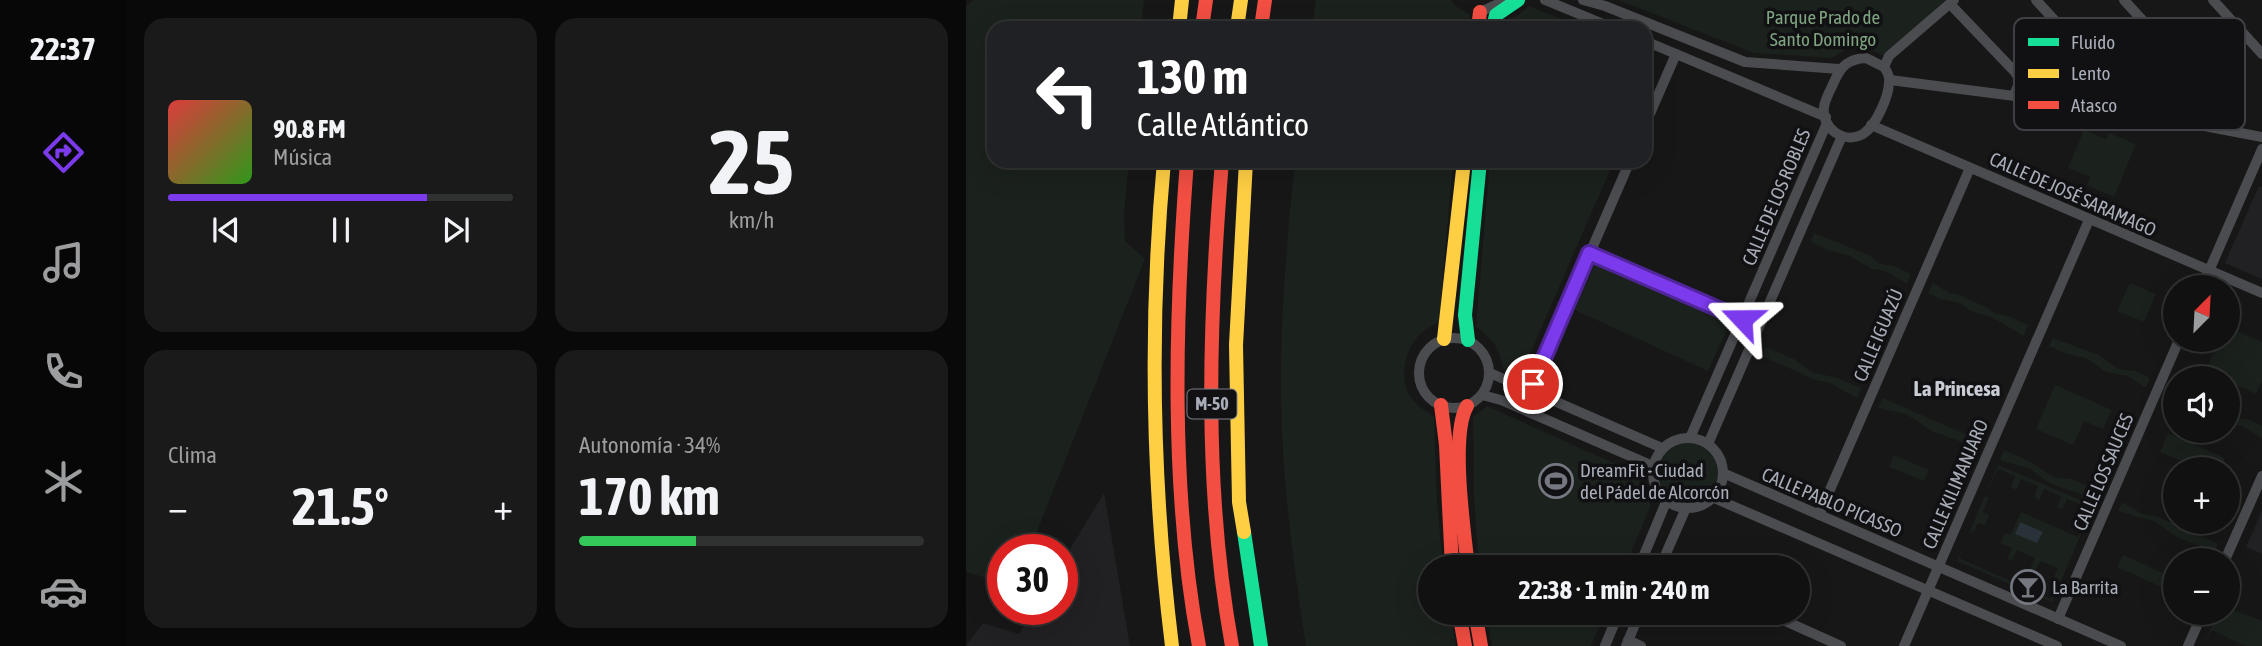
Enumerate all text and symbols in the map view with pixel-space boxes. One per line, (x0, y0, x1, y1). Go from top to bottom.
park label: Parque Prado de Santo Domingo (1766, 6, 1880, 50)
legend (2014, 18, 2245, 130)
text: 22:37 (30, 30, 96, 67)
text: Fluido (2071, 31, 2115, 53)
text: 130 m (1137, 48, 1248, 104)
icon: left (1022, 49, 1113, 140)
text: Lento (2071, 62, 2110, 84)
text: Atasco (2071, 94, 2117, 116)
text: Calle Atlántico (1137, 106, 1309, 143)
text: 25 (709, 109, 794, 213)
text: 90.8 FM (273, 114, 346, 144)
street label: CALLE DE LOS ROBLES (1737, 125, 1815, 269)
icon: directions (39, 128, 88, 177)
text: Música (273, 144, 332, 170)
street label: CALLE DE JOSÉ SARAMAGO (1986, 147, 2160, 241)
text: km/h (729, 207, 774, 233)
icon: previous (207, 211, 245, 249)
icon: pause (322, 211, 360, 249)
icon: next (437, 211, 475, 249)
icon: music (39, 238, 88, 287)
north arrow (2163, 275, 2240, 352)
map controls (2163, 275, 2240, 625)
position arrow (1705, 282, 1779, 356)
street label: CALLE IGUAZÚ (1849, 285, 1907, 385)
icon: phone (39, 347, 88, 396)
pin (1503, 354, 1563, 414)
icon: arrive (1514, 365, 1552, 403)
button: sound (2163, 366, 2240, 443)
district label: La Princesa (1914, 376, 2001, 400)
road number: M-50 (1188, 390, 1236, 418)
street label: CALLE LOS SAUCES (2068, 410, 2138, 534)
street label: CALLE KILIMANJARO (1918, 416, 1992, 552)
text: Autonomía · 34% (579, 432, 720, 458)
text: Clima (168, 442, 217, 468)
icon: climate (39, 457, 88, 506)
button: + (2163, 457, 2240, 534)
place label: DreamFit - Ciudad del Pádel de Alcorcón (1580, 459, 1729, 503)
sports icon: DreamFit - Ciudad del Pádel de Alcorcón (1537, 462, 1575, 500)
street label: CALLE PABLO PICASSO (1759, 463, 1905, 541)
text: 170 km (579, 466, 720, 526)
text: 21.5° (292, 476, 389, 536)
text: − (168, 485, 188, 528)
text: + (493, 485, 513, 528)
speed limit sign: 30 (987, 534, 1078, 625)
button: − (2163, 548, 2240, 625)
icon: car (39, 567, 88, 616)
bar icon: La Barrita (2009, 568, 2047, 606)
text: 22:38 · 1 min · 240 m (1519, 575, 1709, 605)
place label: La Barrita (2052, 576, 2119, 598)

